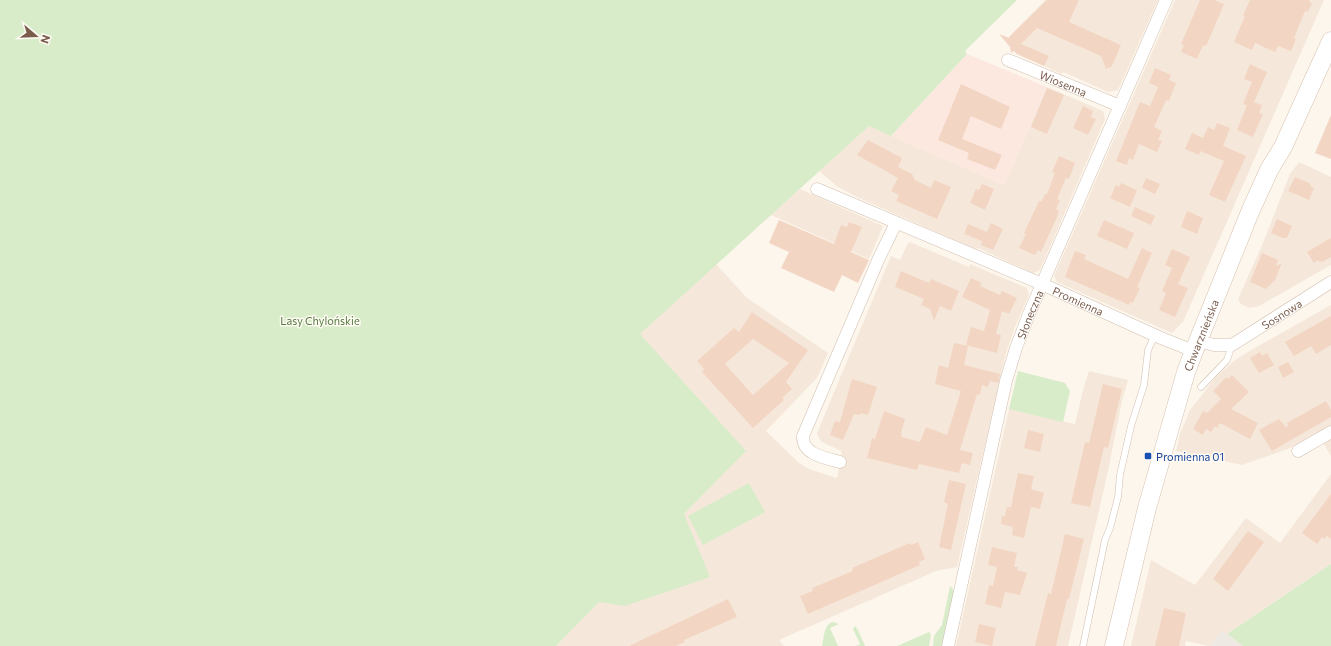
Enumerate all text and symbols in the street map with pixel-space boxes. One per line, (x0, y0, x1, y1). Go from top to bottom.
north arrow (16, 16, 56, 56)
text: N (38, 33, 53, 45)
street label: Wiosenna (1038, 67, 1089, 98)
street label: Promienna (1051, 283, 1106, 318)
street label: Słoneczna (1014, 288, 1045, 341)
street label: Sosnowa (1259, 296, 1304, 331)
street label: Chwarznieńska (1180, 297, 1221, 373)
park label: Lasy Chylońskie (280, 314, 360, 327)
place label: Promienna 01 (1156, 450, 1224, 463)
marker: Promienna 01 (1143, 451, 1153, 461)

